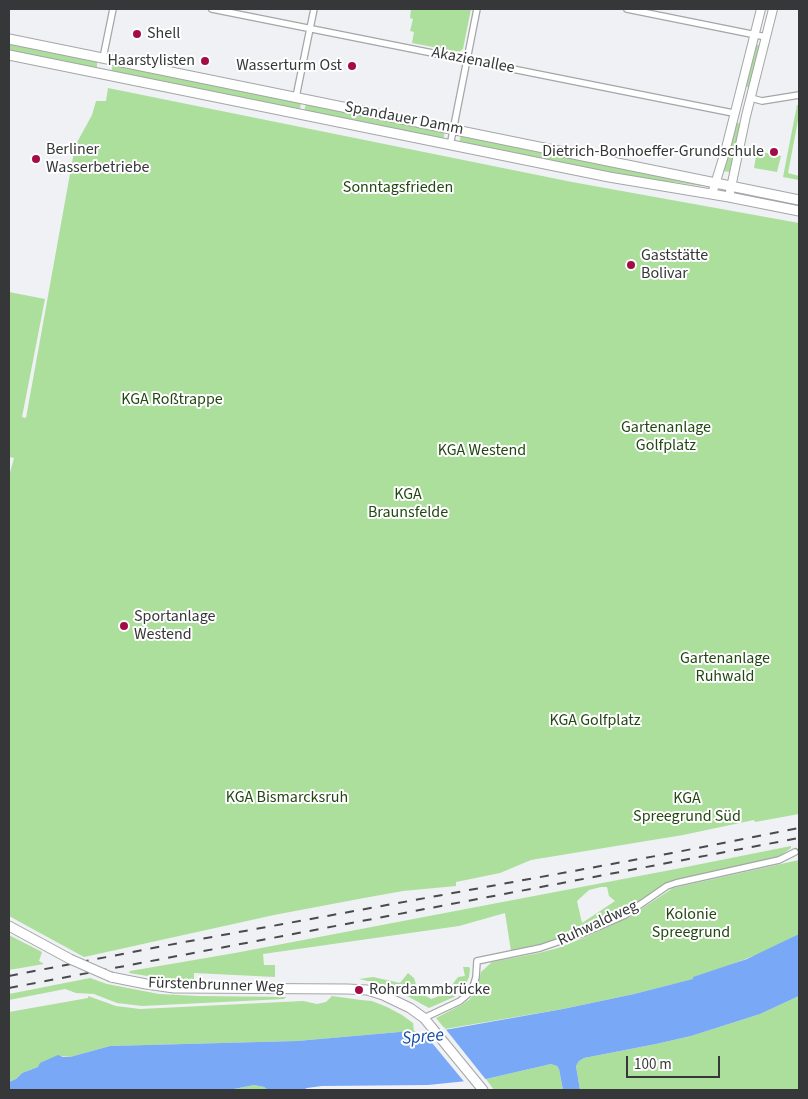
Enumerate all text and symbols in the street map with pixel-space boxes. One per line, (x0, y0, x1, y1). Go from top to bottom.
place label: Shell (147, 24, 180, 44)
marker: Shell (131, 28, 143, 40)
street label: Akazienallee (430, 44, 516, 78)
place label: Haarstylisten (107, 51, 195, 71)
marker: Haarstylisten (199, 55, 211, 67)
place label: Wasserturm Ost (236, 56, 342, 76)
marker: Wasserturm Ost (346, 60, 358, 72)
street label: Spandauer Damm (343, 98, 465, 140)
place label: Berliner Wasserbetriebe (46, 140, 150, 178)
place label: Dietrich-Bonhoeffer-Grundschule (542, 142, 764, 162)
marker: Dietrich-Bonhoeffer-Grundschule (768, 146, 780, 158)
marker: Berliner Wasserbetriebe (30, 153, 42, 165)
park label: Sonntagsfrieden (343, 178, 453, 198)
place label: Gaststätte Bolivar (641, 246, 708, 284)
marker: Gaststätte Bolivar (625, 259, 637, 271)
park label: KGA Roßtrappe (121, 390, 223, 410)
park label: Gartenanlage Golfplatz (621, 418, 711, 456)
park label: KGA Westend (438, 441, 526, 461)
park label: KGA Braunsfelde (368, 485, 448, 523)
place label: Sportanlage Westend (134, 607, 215, 645)
marker: Sportanlage Westend (118, 620, 130, 632)
park label: Gartenanlage Ruhwald (680, 649, 770, 687)
park label: KGA Golfplatz (550, 711, 640, 731)
park label: KGA Bismarcksruh (226, 788, 348, 808)
park label: KGA Spreegrund Süd (633, 789, 741, 827)
street label: Ruhwaldweg (555, 897, 641, 951)
park label: Kolonie Spreegrund (652, 905, 730, 943)
street label: Fürstenbrunner Weg (148, 974, 284, 998)
place label: Rohrdammbrücke (369, 980, 490, 1000)
marker: Rohrdammbrücke (353, 984, 365, 996)
water label: Spree (401, 1025, 445, 1051)
scale bar (628, 1046, 722, 1078)
text: 100 m (634, 1054, 672, 1075)

